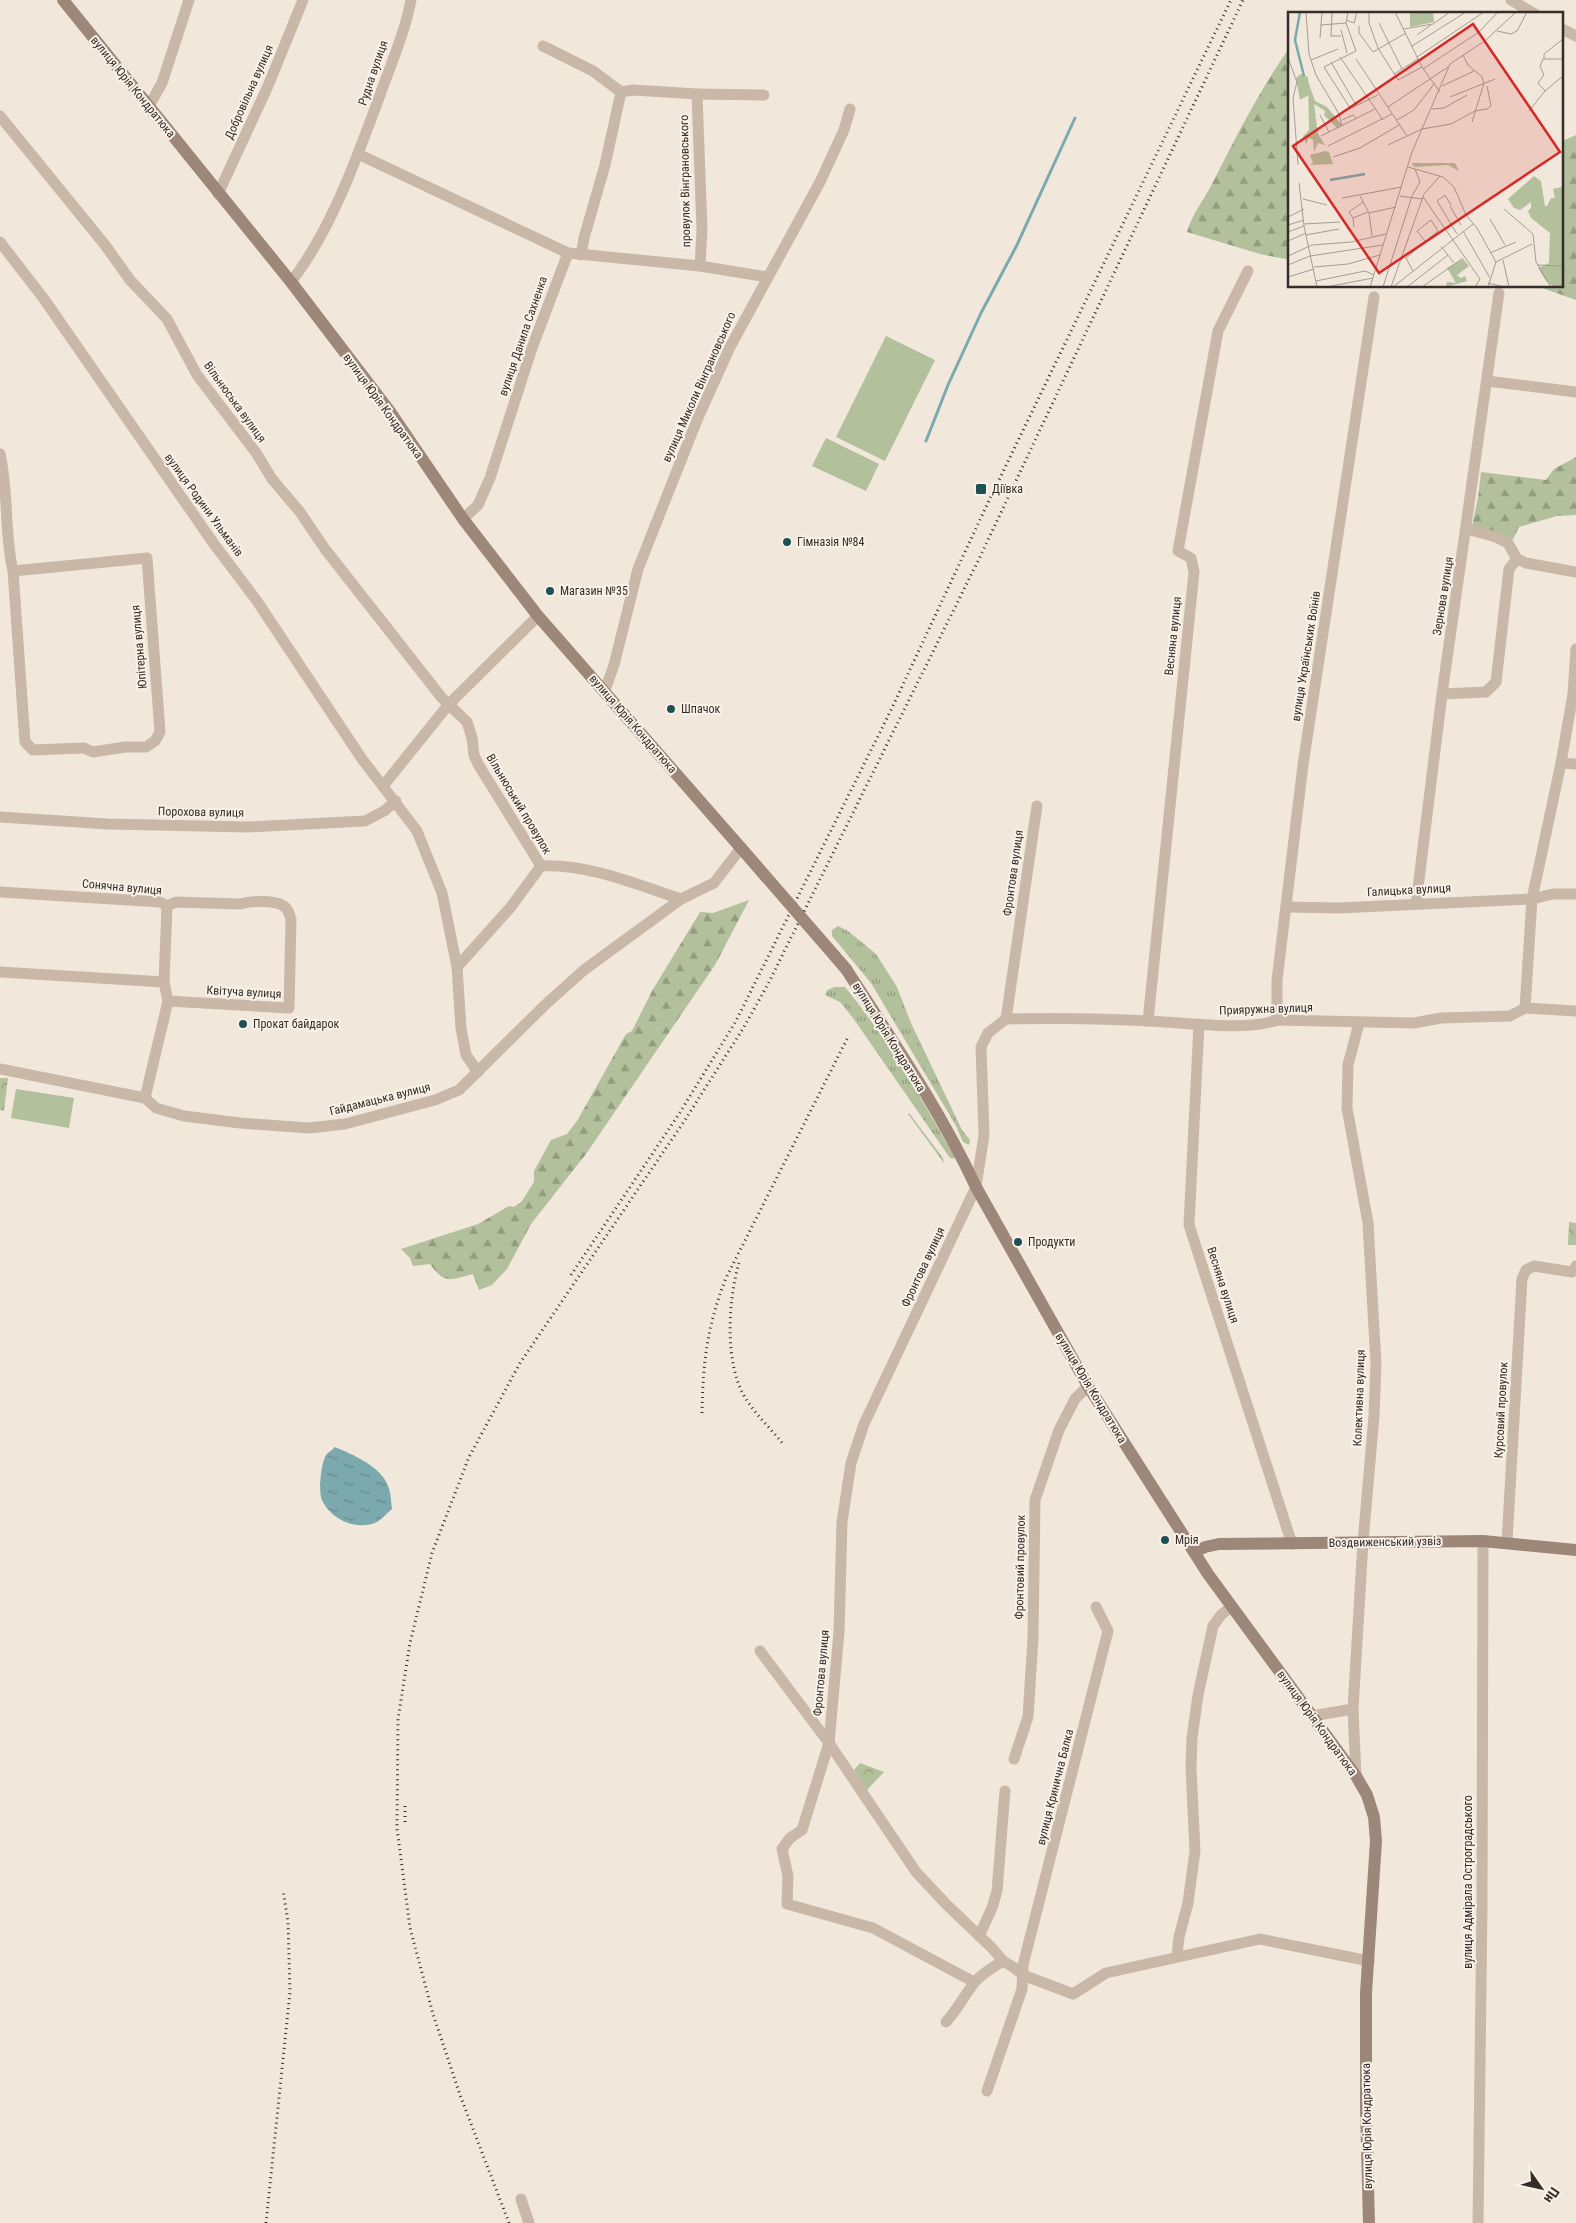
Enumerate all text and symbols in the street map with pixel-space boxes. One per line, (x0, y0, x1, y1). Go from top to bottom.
inset map (1288, 12, 1564, 288)
street label: вулиця Юрія Кондратюка (88, 34, 178, 141)
street label: Рудна вулиця (355, 39, 391, 107)
street label: Добровільна вулиця (222, 43, 276, 141)
street label: провулок Вінграновського (677, 115, 693, 247)
street label: вулиця Данила Сахненка (496, 274, 550, 398)
street label: вулиця Миколи Вінграновського (660, 310, 738, 464)
street label: вулиця Юрія Кондратюка (340, 351, 426, 461)
street label: Вільнюська вулиця (201, 359, 269, 445)
street label: вулиця Родини Ульманів (162, 451, 246, 559)
marker: Діївка (974, 482, 988, 496)
place label: Діївка (992, 482, 1023, 496)
place label: Гімназія №84 (797, 535, 864, 549)
marker: Гімназія №84 (781, 536, 793, 548)
street label: Зернова вулиця (1430, 556, 1456, 636)
place label: Магазин №35 (560, 584, 628, 598)
marker: Магазин №35 (544, 585, 556, 597)
street label: вулиця Українських Воїнів (1289, 590, 1323, 722)
street label: Весняна вулиця (1162, 596, 1184, 676)
street label: Юпітерна вулиця (128, 605, 150, 689)
street label: вулиця Юрія Кондратюка (586, 672, 680, 776)
place label: Шпачок (681, 702, 720, 716)
marker: Шпачок (665, 703, 677, 715)
street label: Вільнюський провулок (484, 751, 555, 857)
street label: Порохова вулиця (158, 804, 244, 820)
street label: Фронтова вулиця (1000, 829, 1026, 917)
street label: Сонячна вулиця (81, 877, 163, 897)
street label: Галицька вулиця (1367, 881, 1451, 899)
street label: вулиця Юрія Кондратюка (850, 980, 928, 1094)
street label: Квітуча вулиця (206, 983, 282, 1001)
street label: Прияружна вулиця (1219, 1000, 1313, 1018)
place label: Прокат байдарок (253, 1017, 339, 1031)
marker: Прокат байдарок (237, 1018, 249, 1030)
street label: Гайдамацька вулиця (328, 1080, 432, 1118)
street label: Фронтова вулиця (898, 1225, 948, 1309)
place label: Продукти (1028, 1235, 1075, 1249)
marker: Продукти (1012, 1236, 1024, 1248)
street label: Весняна вулиця (1204, 1245, 1242, 1325)
street label: вулиця Юрія Кондратюка (1053, 1330, 1130, 1446)
street label: Колективна вулиця (1350, 1349, 1368, 1447)
street label: Курсовий провулок (1491, 1361, 1511, 1459)
street label: Фронтовий провулок (1012, 1514, 1028, 1620)
place label: Мрія (1175, 1533, 1199, 1547)
marker: Мрія (1159, 1534, 1171, 1546)
street label: Воздвиженський узвіз (1329, 1534, 1441, 1550)
street label: Фронтова вулиця (810, 1629, 832, 1717)
street label: вулиця Юрія Кондратюка (1274, 1668, 1360, 1778)
street label: вулиця Кринична Балка (1034, 1727, 1076, 1846)
street label: вулиця Адмірала Остроградського (1461, 1795, 1475, 1969)
street label: вулиця Юрія Кондратюка (1359, 2063, 1375, 2189)
north arrow (1516, 2163, 1566, 2213)
text: Пн (1541, 2184, 1563, 2206)

